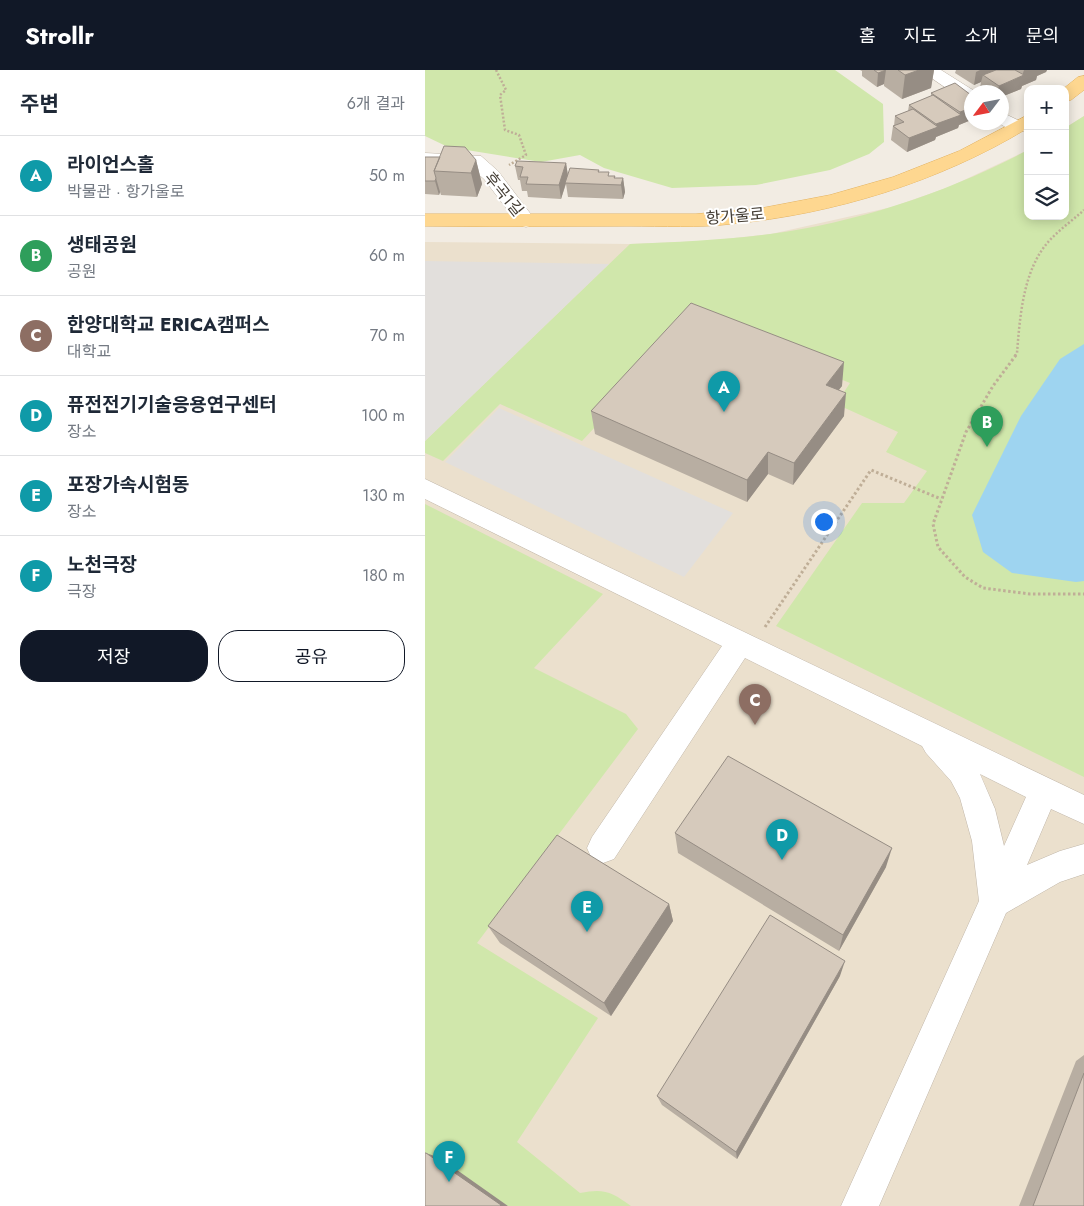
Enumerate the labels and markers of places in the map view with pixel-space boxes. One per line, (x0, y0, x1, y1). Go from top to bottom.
pin: A (708, 371, 740, 412)
pin: B (971, 406, 1003, 447)
pin: C (739, 684, 771, 725)
pin: D (766, 819, 798, 860)
pin: E (571, 891, 603, 932)
pin: F (433, 1141, 465, 1182)

